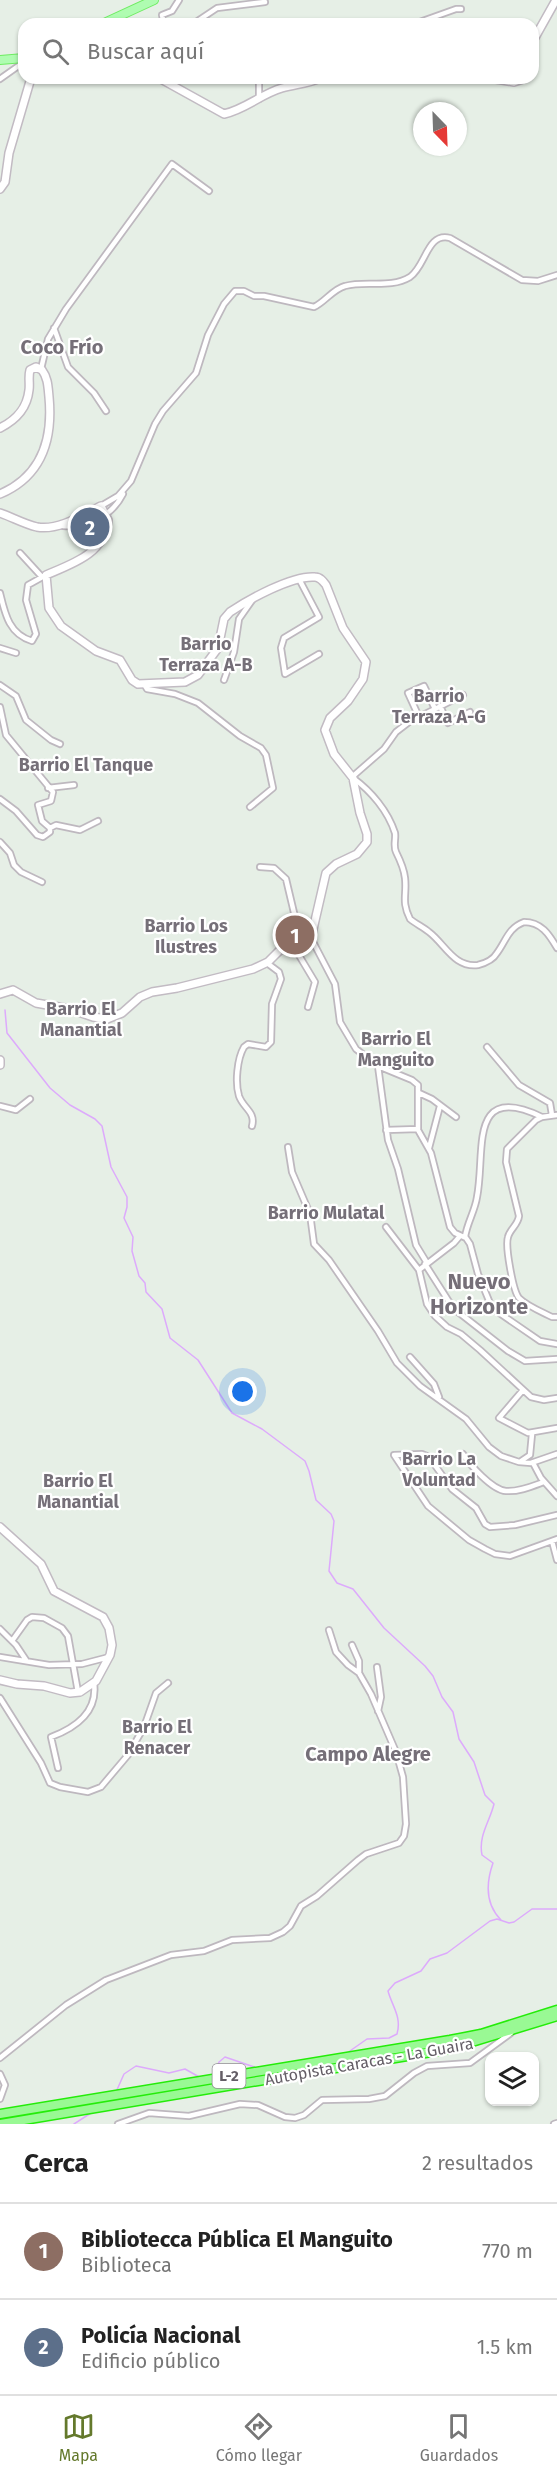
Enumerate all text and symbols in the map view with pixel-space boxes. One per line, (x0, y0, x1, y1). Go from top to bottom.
search box (18, 18, 539, 84)
icon: search (39, 35, 72, 68)
text: Buscar aquí (87, 38, 204, 65)
north arrow (413, 102, 467, 156)
district label: Coco Frío (21, 335, 104, 359)
pin: 2 (70, 504, 110, 550)
district label: Barrio Terraza A-B (159, 633, 253, 676)
district label: Barrio Terraza A-G (392, 685, 486, 728)
district label: Barrio El Tanque (19, 754, 153, 776)
pin: 1 (276, 912, 314, 958)
district label: Barrio Los Ilustres (144, 915, 228, 958)
district label: Barrio El Manantial (40, 998, 123, 1041)
district label: Barrio El Manguito (358, 1028, 434, 1071)
district label: Barrio Mulatal (268, 1202, 385, 1224)
district label: Nuevo Horizonte (430, 1268, 528, 1320)
your location (228, 1377, 257, 1406)
district label: Barrio La Voluntad (401, 1448, 476, 1491)
district label: Barrio El Manantial (37, 1470, 120, 1513)
district label: Barrio El Renacer (122, 1716, 193, 1759)
district label: Campo Alegre (305, 1742, 431, 1766)
street label: Autopista Caracas - La Guaira (263, 2034, 475, 2089)
map controls (485, 2052, 539, 2106)
button: layers (485, 2052, 539, 2106)
road number: L-2 (212, 2064, 246, 2088)
text: Cerca (24, 2148, 89, 2179)
text: 2 resultados (422, 2151, 533, 2175)
text: Bibliotecca Pública El Manguito (81, 2226, 393, 2253)
text: 1 (39, 2239, 48, 2263)
text: 770 m (482, 2239, 533, 2263)
text: Biblioteca (81, 2253, 172, 2277)
text: Policía Nacional (81, 2322, 240, 2349)
text: 2 (38, 2335, 49, 2359)
text: 1.5 km (477, 2335, 533, 2359)
text: Edificio público (81, 2349, 220, 2373)
tab: Mapa (59, 2410, 98, 2465)
tab: Cómo llegar (216, 2410, 302, 2465)
tab: Guardados (420, 2410, 498, 2465)

